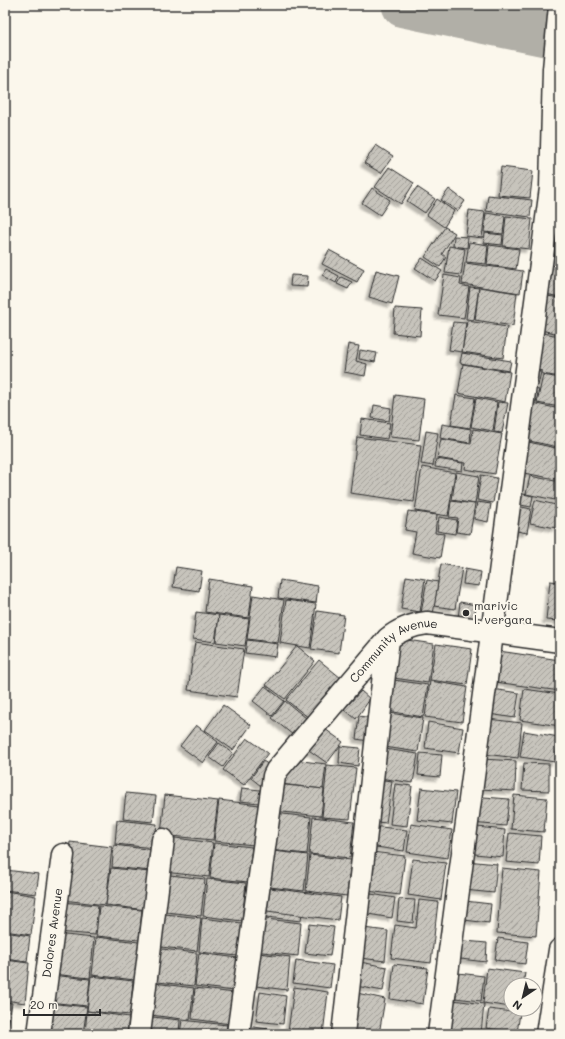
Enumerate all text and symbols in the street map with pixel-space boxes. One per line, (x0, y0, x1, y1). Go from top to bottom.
place label: marivic l. vergara (474, 597, 532, 627)
marker: marivic l. vergara (461, 608, 471, 618)
street label: Community Avenue (345, 614, 439, 686)
street label: Dolores Avenue (38, 887, 65, 979)
north arrow (503, 977, 543, 1017)
scale bar (24, 991, 100, 1017)
text: 20 m (30, 996, 58, 1012)
text: N (509, 997, 525, 1014)

